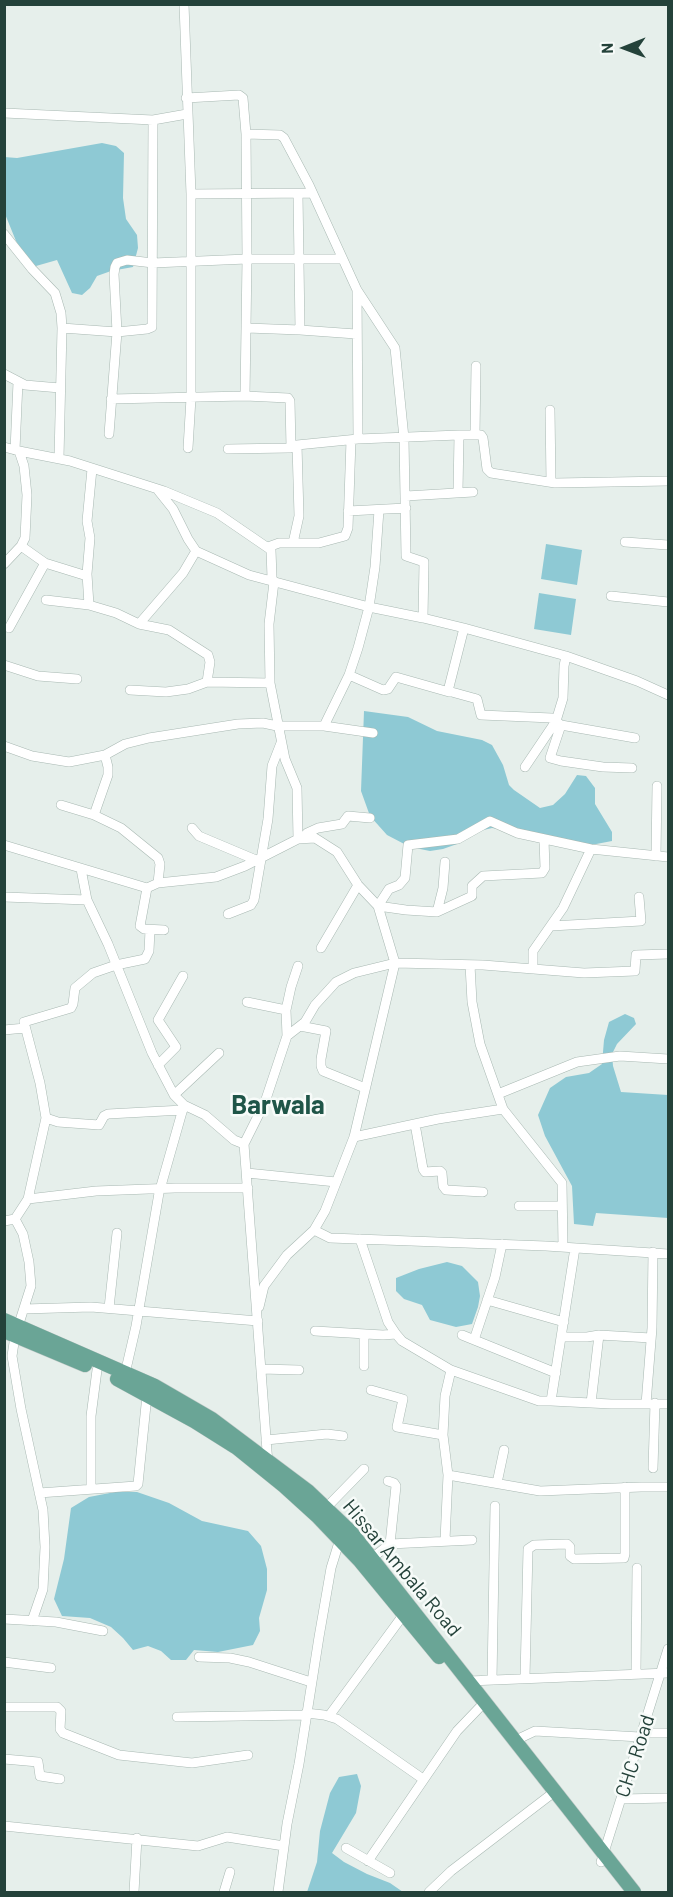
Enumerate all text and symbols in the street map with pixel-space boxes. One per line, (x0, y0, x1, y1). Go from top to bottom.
north arrow (595, 18, 655, 78)
text: N (597, 43, 616, 54)
district label: Barwala (231, 1089, 325, 1121)
street label: Hissar Ambala Road (338, 1495, 466, 1641)
street label: CHC Road (610, 1712, 660, 1800)

